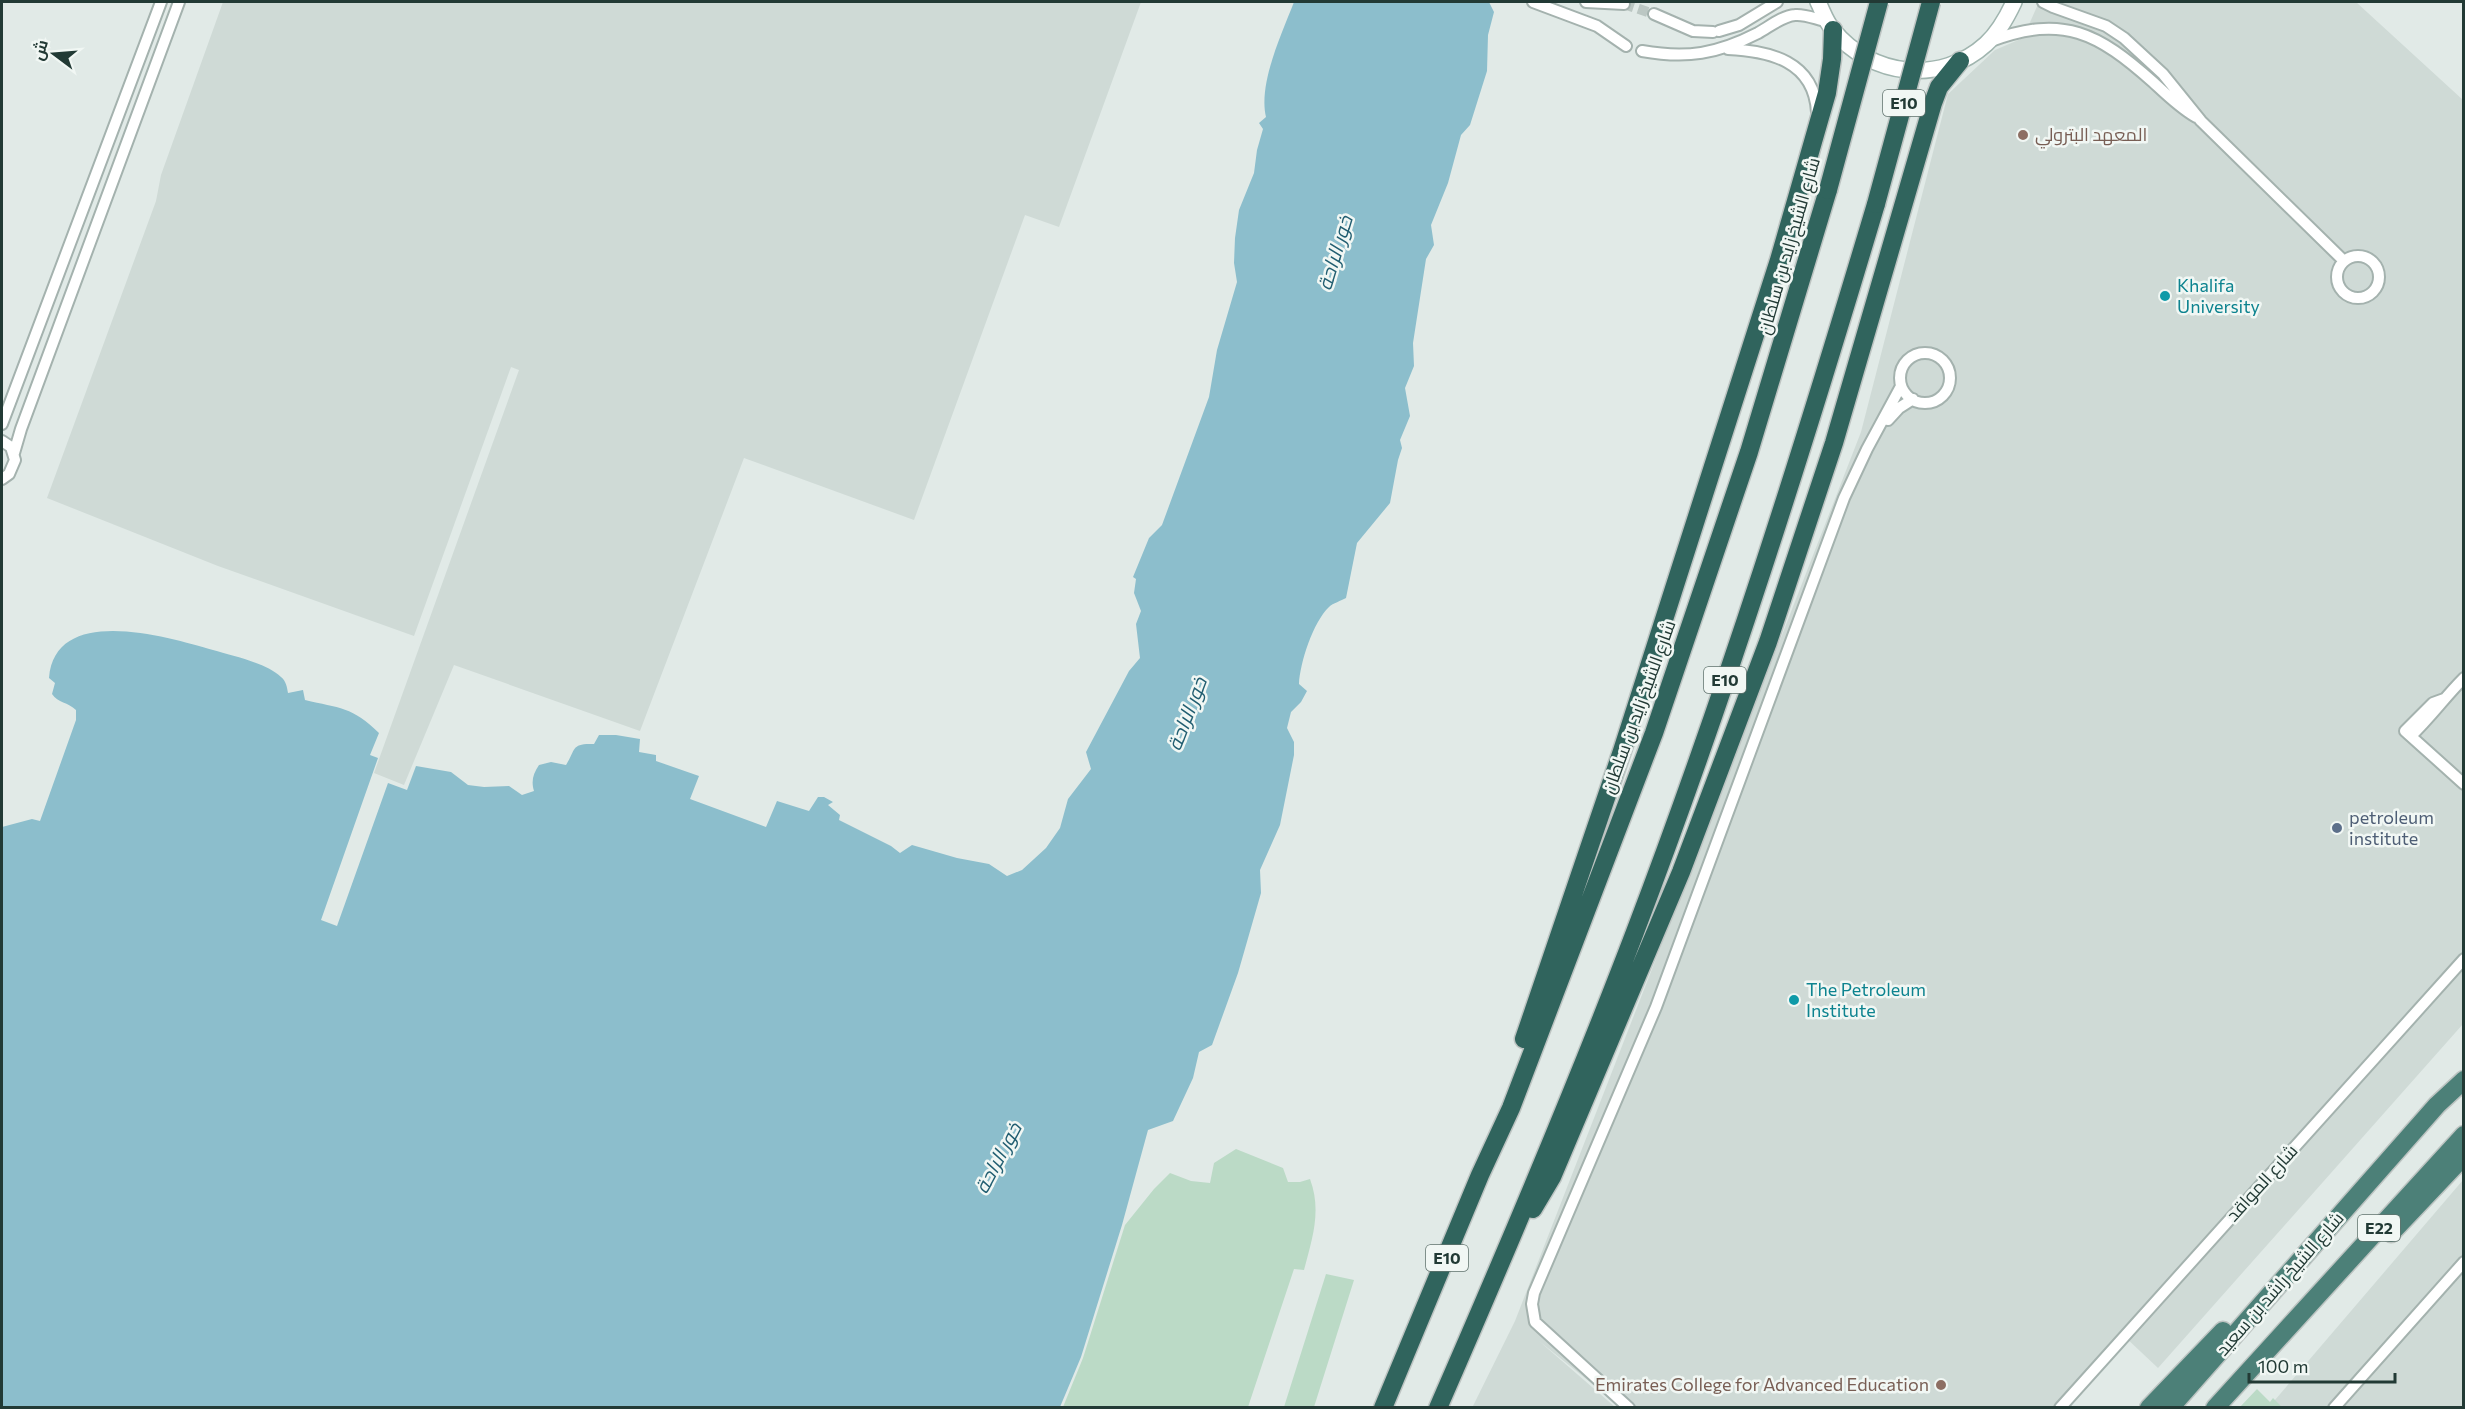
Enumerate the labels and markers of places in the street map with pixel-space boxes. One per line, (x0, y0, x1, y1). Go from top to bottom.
place label: المعهد البترولي (2035, 123, 2147, 149)
marker: المعهد البترولي (2016, 128, 2030, 142)
place label: Khalifa University (2177, 274, 2260, 317)
marker: Khalifa University (2158, 289, 2172, 303)
place label: petroleum institute (2349, 806, 2434, 849)
marker: petroleum institute (2330, 821, 2344, 835)
place label: The Petroleum Institute (1806, 978, 1926, 1021)
marker: The Petroleum Institute (1787, 993, 1801, 1007)
place label: Emirates College for Advanced Education (1595, 1373, 1929, 1395)
marker: Emirates College for Advanced Education (1934, 1378, 1948, 1392)

